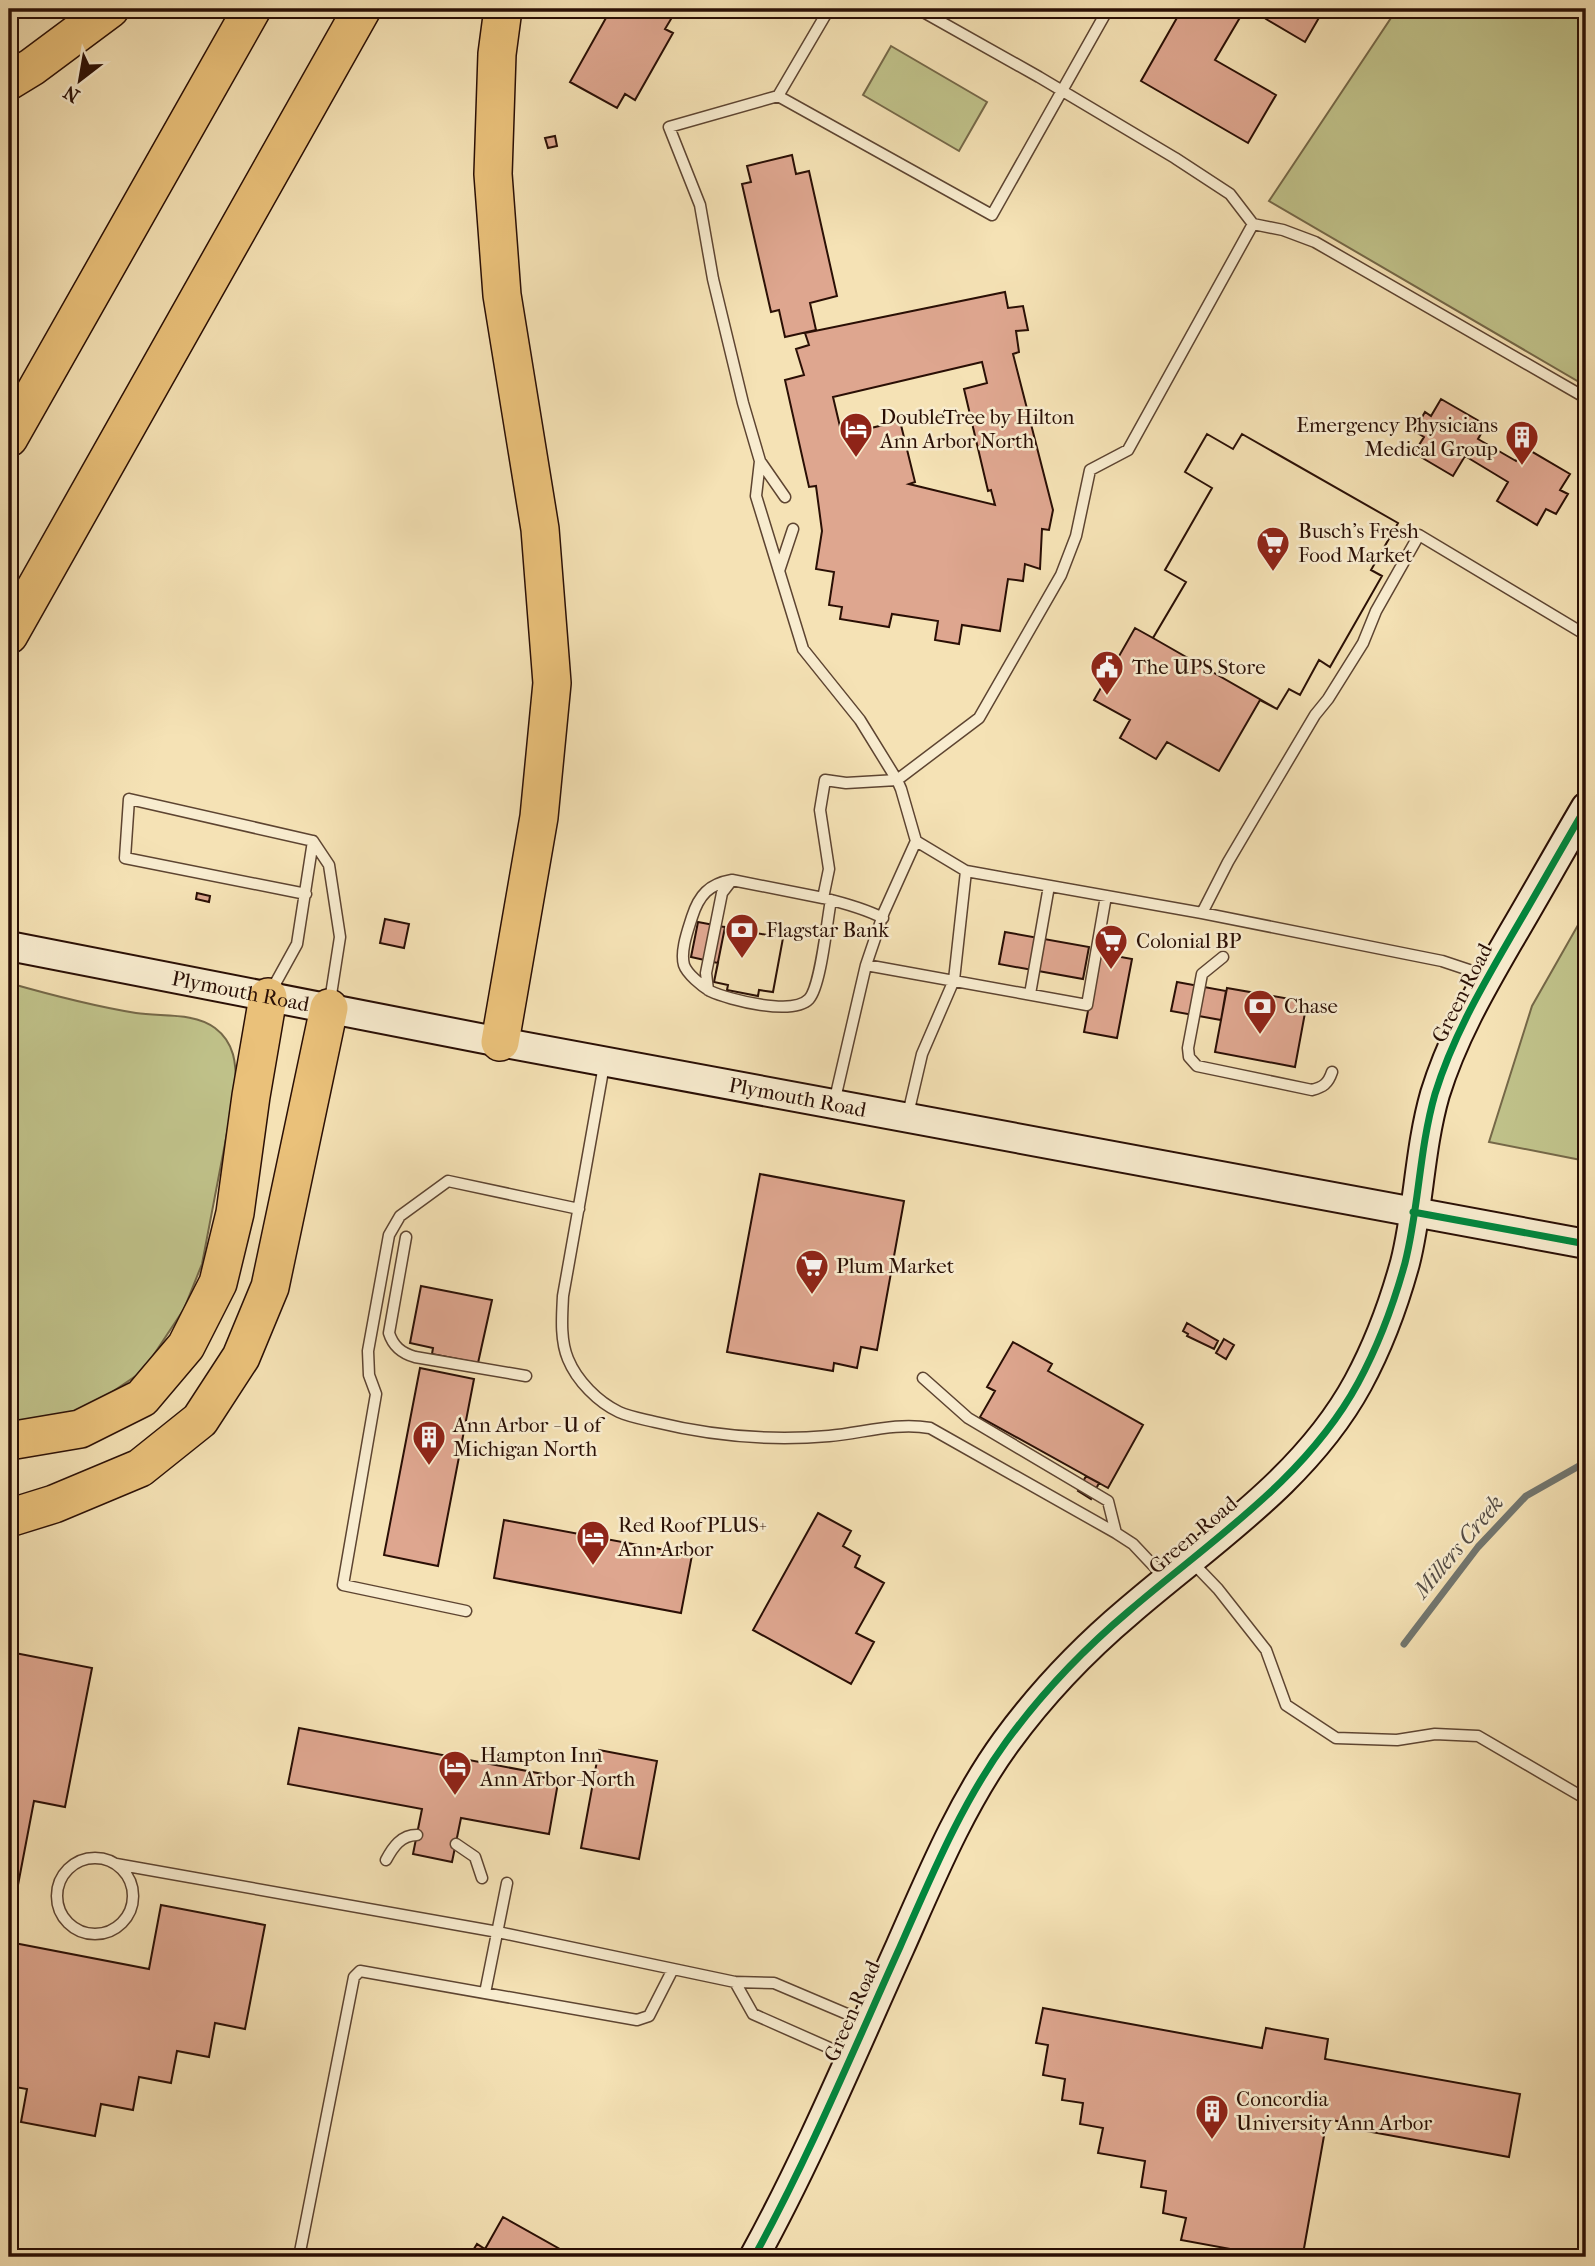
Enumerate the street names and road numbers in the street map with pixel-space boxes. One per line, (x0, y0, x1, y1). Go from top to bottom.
street label: Green Road (1427, 939, 1497, 1047)
street label: Plymouth Road (170, 966, 312, 1017)
street label: Plymouth Road (727, 1073, 869, 1122)
street label: Green Road (1144, 1491, 1242, 1579)
street label: Green Road (819, 1956, 885, 2065)

